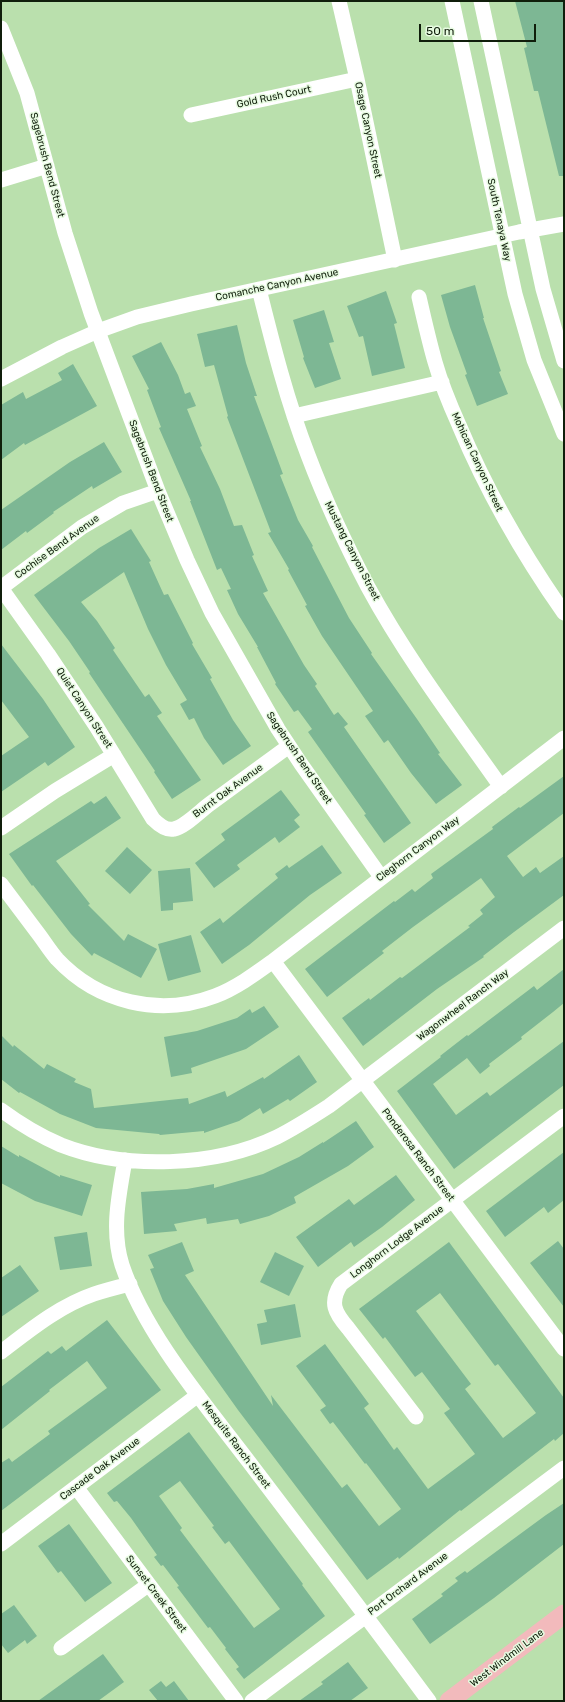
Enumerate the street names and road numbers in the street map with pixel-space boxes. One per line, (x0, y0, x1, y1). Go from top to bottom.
street label: Osage Canyon Street (352, 81, 384, 179)
street label: Gold Rush Court (236, 83, 312, 111)
street label: Sagebrush Bend Street (27, 111, 67, 219)
street label: South Tenaya Way (484, 178, 514, 262)
street label: Comanche Canyon Avenue (215, 266, 339, 304)
street label: Mohican Canyon Street (449, 410, 505, 514)
street label: Sagebrush Bend Street (126, 418, 176, 524)
street label: Mustang Canyon Street (322, 499, 382, 603)
street label: Cochise Bend Avenue (12, 512, 102, 582)
street label: Quiet Canyon Street (53, 665, 115, 751)
street label: Sagebrush Bend Street (264, 710, 334, 806)
street label: Burnt Oak Avenue (191, 762, 265, 820)
street label: Cleghorn Canyon Way (374, 814, 462, 884)
street label: Wagonwheel Ranch Way (415, 966, 511, 1044)
street label: Ponderosa Ranch Street (379, 1106, 457, 1204)
street label: Longhorn Lodge Avenue (348, 1203, 446, 1281)
street label: Mesquite Ranch Street (199, 1399, 273, 1491)
street label: Cascade Oak Avenue (58, 1435, 142, 1503)
street label: Port Orchard Avenue (366, 1550, 450, 1618)
street label: Sunset Creek Street (123, 1553, 189, 1635)
street label: West Windmill Lane (468, 1627, 546, 1689)

